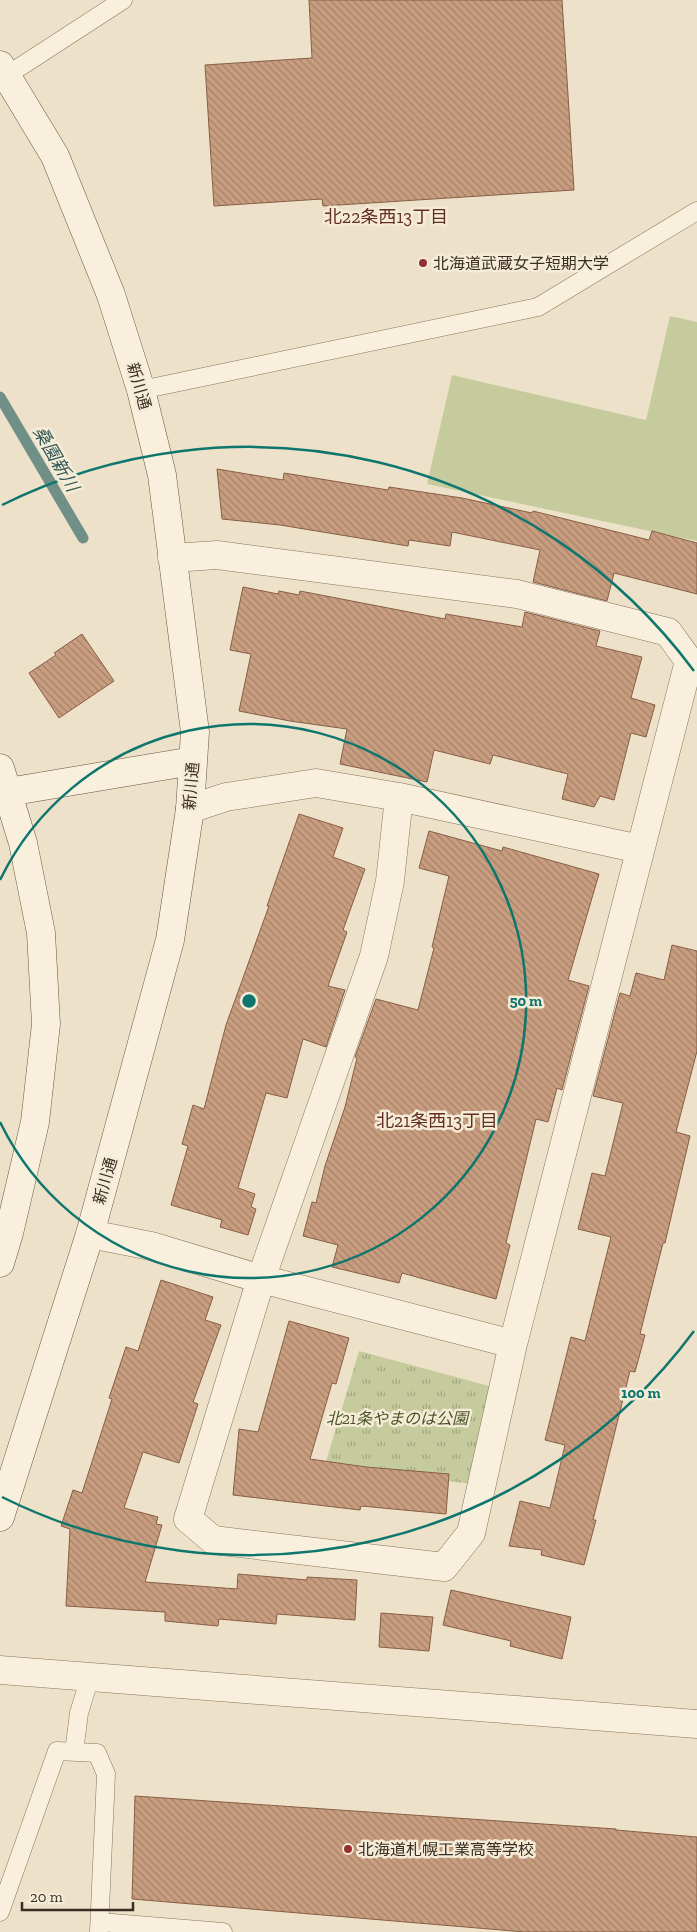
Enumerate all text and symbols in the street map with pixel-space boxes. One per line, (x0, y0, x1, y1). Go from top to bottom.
district label: 北22条西13丁目 (324, 206, 448, 228)
place label: 北海道武蔵女子短期大学 (433, 254, 609, 273)
marker: 北海道武蔵女子短期大学 (417, 257, 429, 269)
street label: 新川通 (123, 360, 155, 412)
water label: 桑園新川 (28, 422, 85, 497)
street label: 新川通 (179, 761, 203, 811)
centre of rings (240, 992, 258, 1010)
text: 50 m (510, 992, 542, 1010)
district label: 北21条西13丁目 (376, 1110, 498, 1132)
street label: 新川通 (89, 1155, 121, 1207)
text: 100 m (621, 1384, 661, 1402)
park label: 北21条やまのは公園 (326, 1409, 470, 1428)
place label: 北海道札幌工業高等学校 (358, 1840, 534, 1859)
marker: 北海道札幌工業高等学校 (342, 1843, 354, 1855)
scale bar (22, 1880, 134, 1912)
text: 20 m (30, 1888, 63, 1906)

